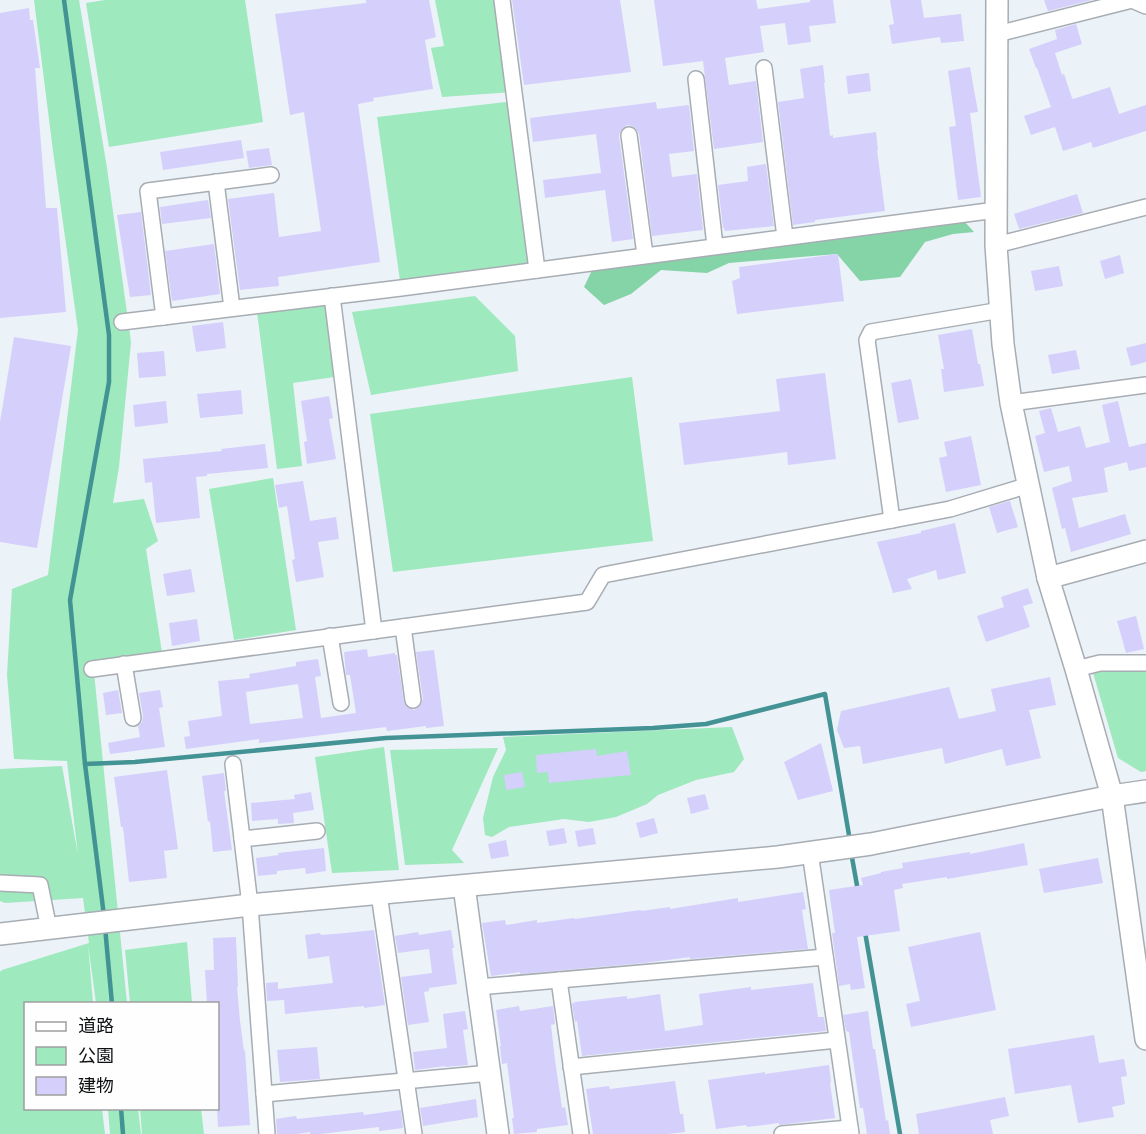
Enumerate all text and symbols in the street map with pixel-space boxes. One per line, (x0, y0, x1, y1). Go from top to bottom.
legend (24, 1002, 219, 1110)
text: 道路 (78, 1015, 114, 1037)
text: 公園 (78, 1045, 114, 1067)
text: 建物 (78, 1075, 114, 1097)

